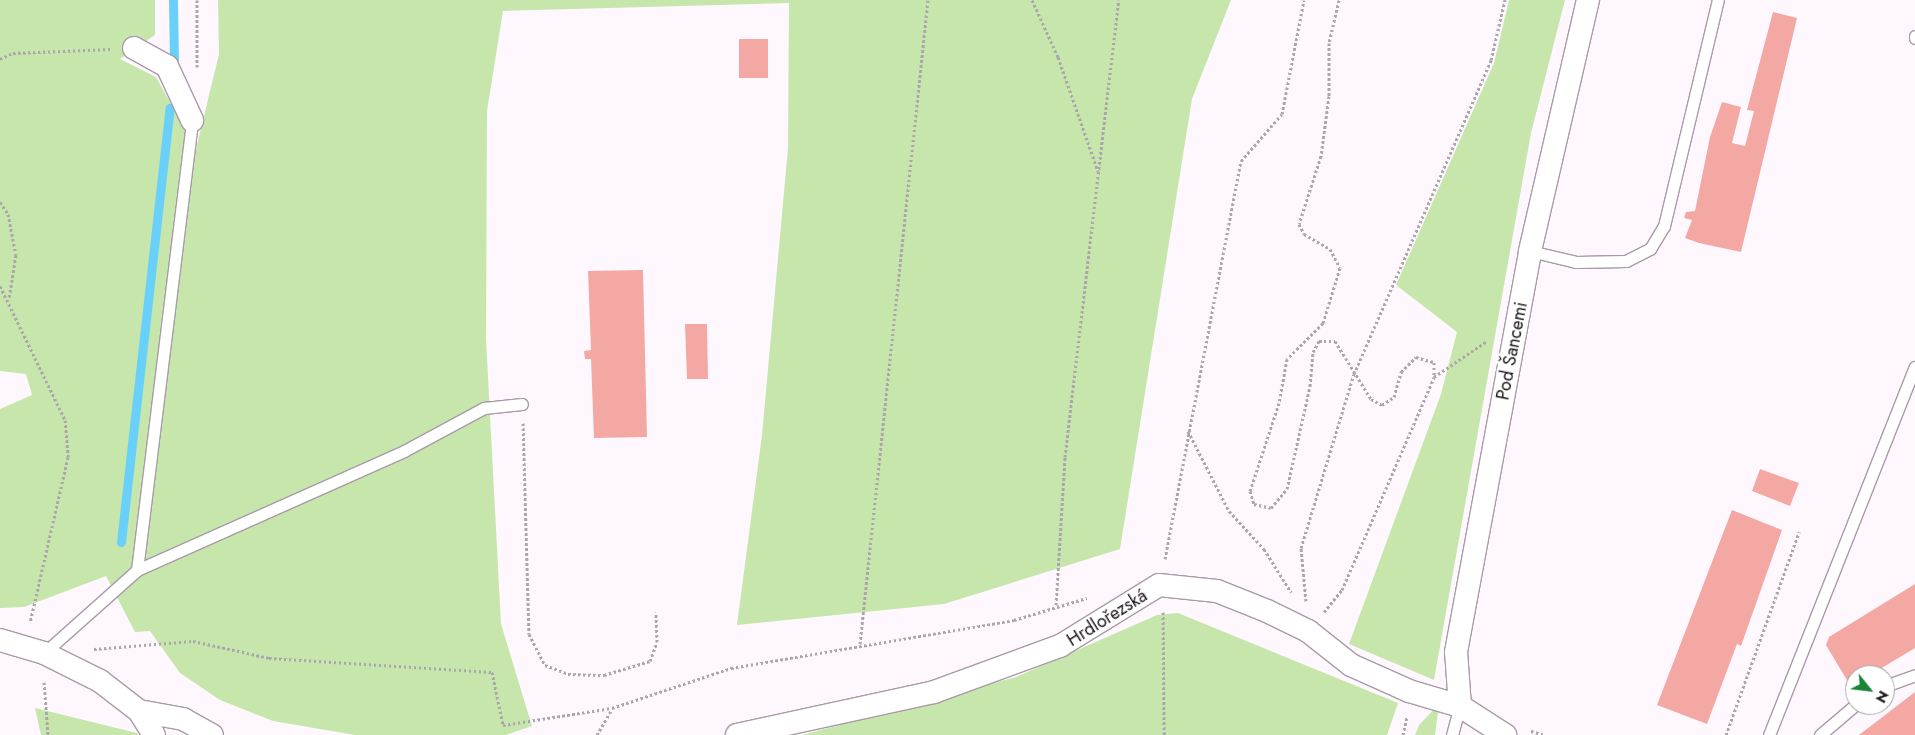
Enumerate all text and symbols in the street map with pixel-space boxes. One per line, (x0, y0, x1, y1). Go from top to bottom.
street label: Pod Šancemi (1492, 300, 1532, 402)
street label: Hrdlořezská (1063, 585, 1151, 651)
north arrow (1845, 665, 1895, 715)
text: N (1871, 687, 1894, 707)

